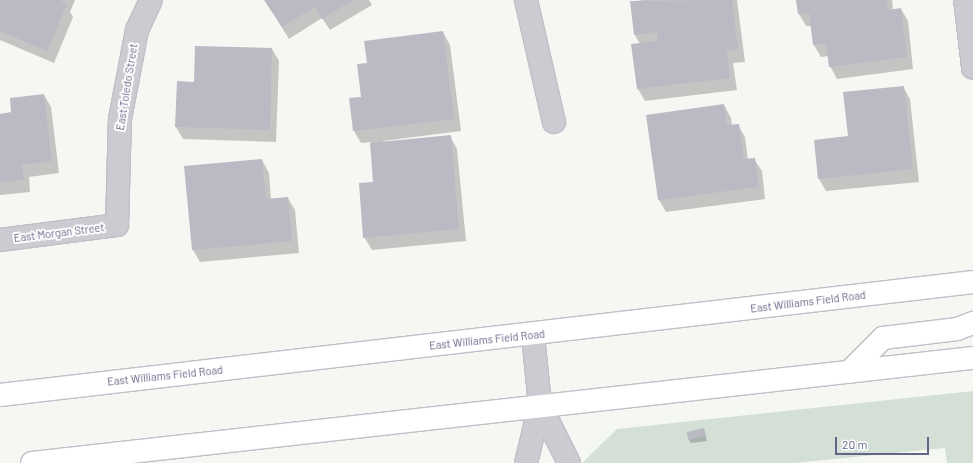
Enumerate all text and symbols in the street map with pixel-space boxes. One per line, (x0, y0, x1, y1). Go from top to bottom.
street label: East Toledo Street (114, 43, 140, 131)
street label: East Morgan Street (13, 221, 105, 245)
street label: East Williams Field Road (749, 288, 867, 316)
street label: East Williams Field Road (428, 327, 546, 353)
street label: East Williams Field Road (106, 363, 224, 389)
scale bar (837, 429, 931, 455)
text: 20 m (842, 437, 868, 451)

